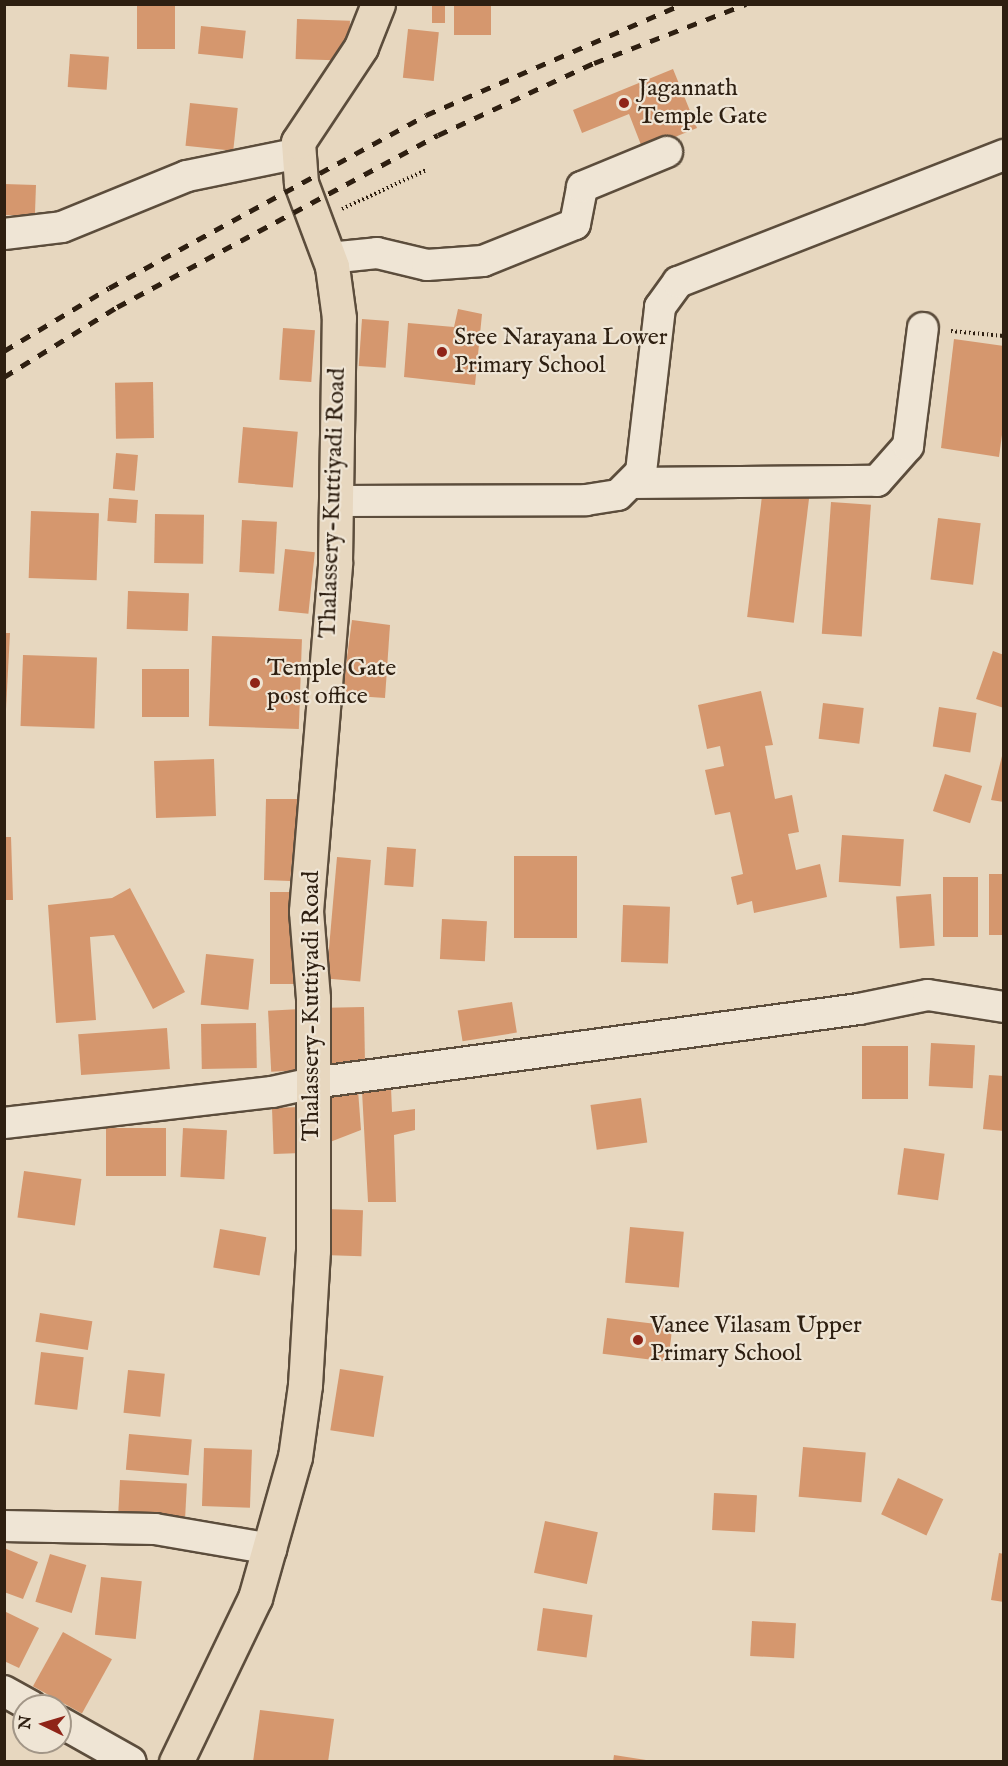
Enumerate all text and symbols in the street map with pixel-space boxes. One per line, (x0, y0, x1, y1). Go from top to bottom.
place label: Jagannath Temple Gate (638, 75, 767, 131)
marker: Jagannath Temple Gate (615, 94, 633, 112)
place label: Sree Narayana Lower Primary School (454, 324, 668, 380)
marker: Sree Narayana Lower Primary School (435, 345, 449, 359)
street label: Thalassery-Kuttiyadi Road (314, 367, 352, 639)
place label: Temple Gate post office (267, 655, 396, 711)
marker: Temple Gate post office (248, 676, 262, 690)
street label: Thalassery-Kuttiyadi Road (298, 871, 326, 1141)
place label: Vanee Vilasam Upper Primary School (650, 1312, 862, 1368)
marker: Vanee Vilasam Upper Primary School (631, 1333, 645, 1347)
north arrow (12, 1694, 72, 1754)
text: N (15, 1715, 37, 1730)

